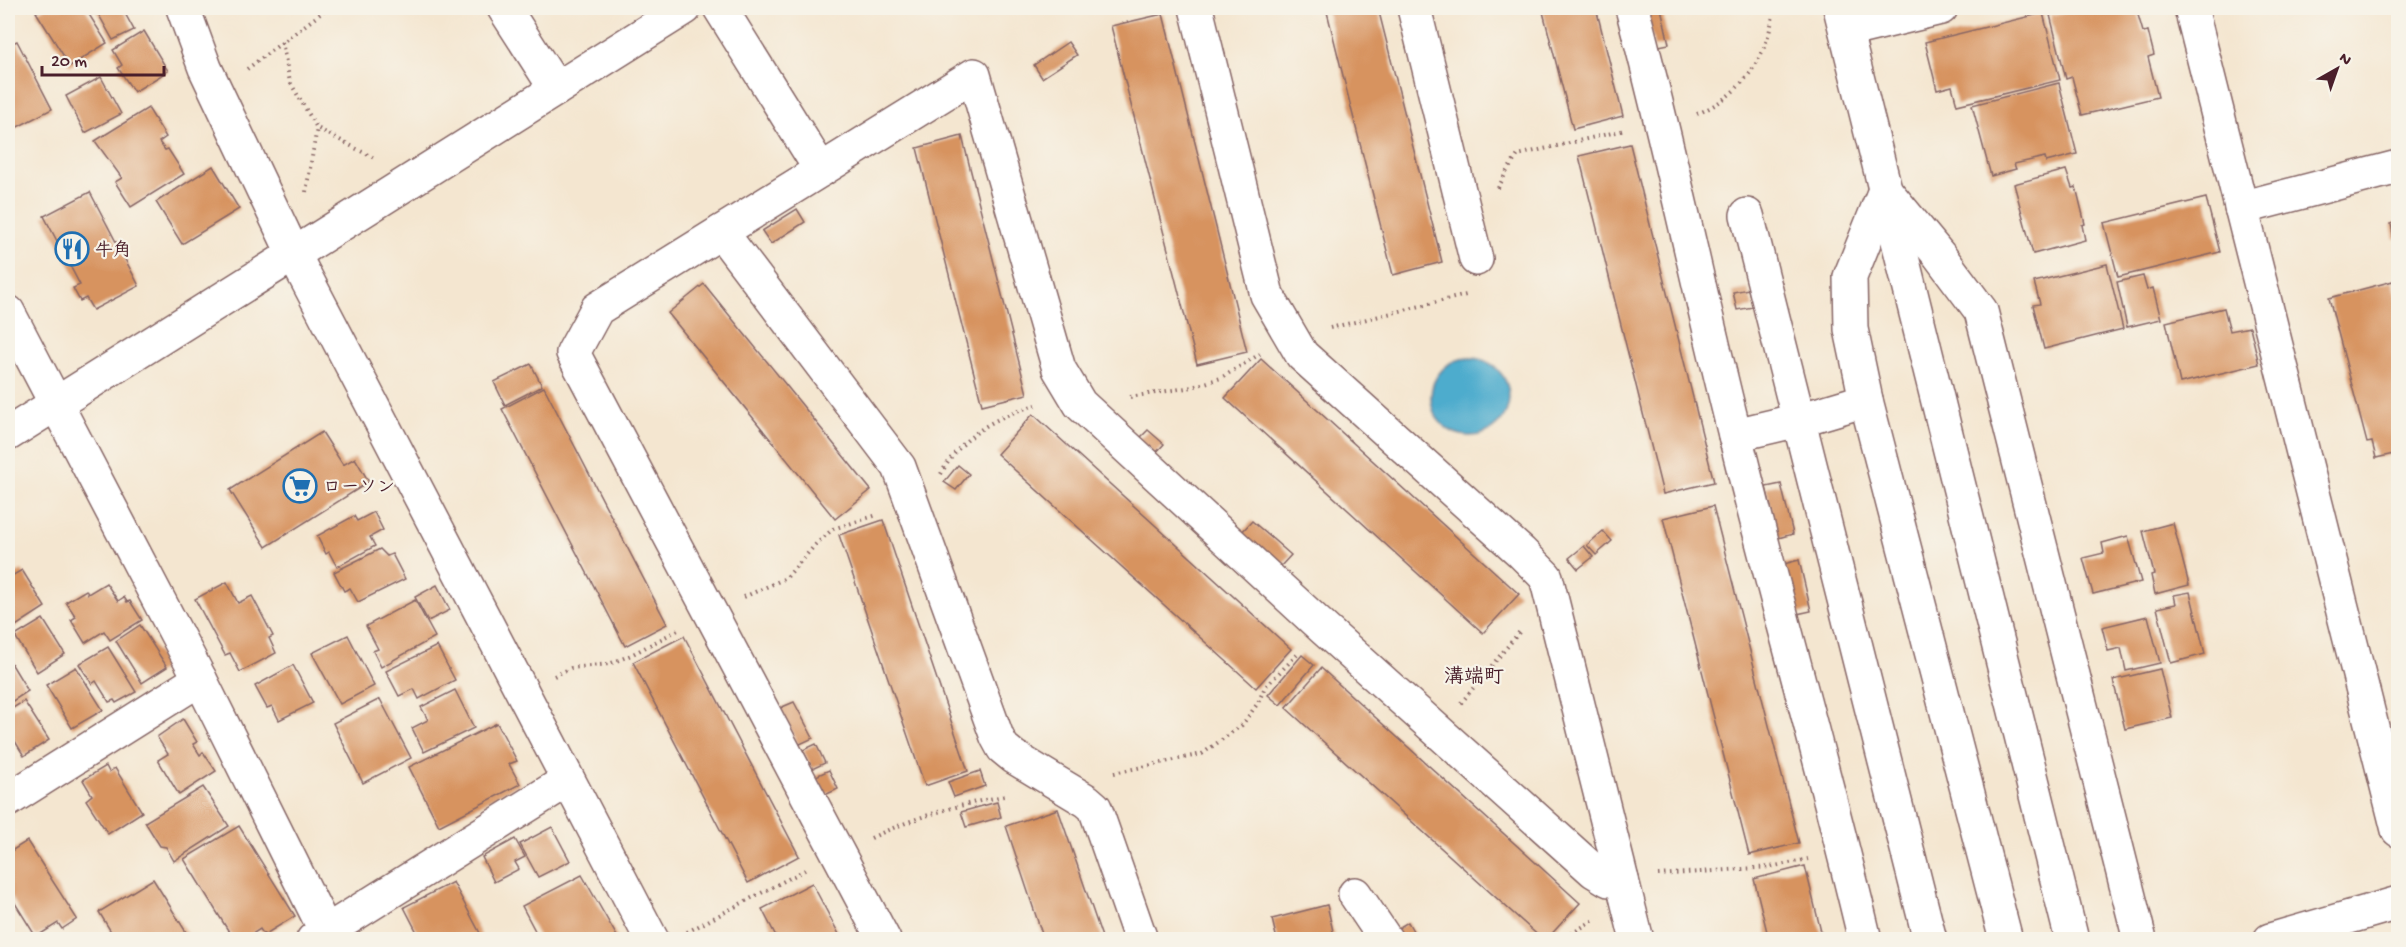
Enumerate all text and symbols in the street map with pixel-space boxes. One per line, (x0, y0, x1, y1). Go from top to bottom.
scale bar (42, 39, 164, 77)
north arrow (2307, 39, 2367, 99)
text: N (2334, 50, 2355, 71)
text: 20 m (51, 52, 87, 73)
restaurant icon: 牛角 (54, 231, 90, 267)
place label: 牛角 (95, 239, 131, 262)
supermarket icon: ローソン (282, 468, 318, 504)
place label: ローソン (323, 478, 395, 499)
district label: 溝端町 (1444, 665, 1504, 690)

